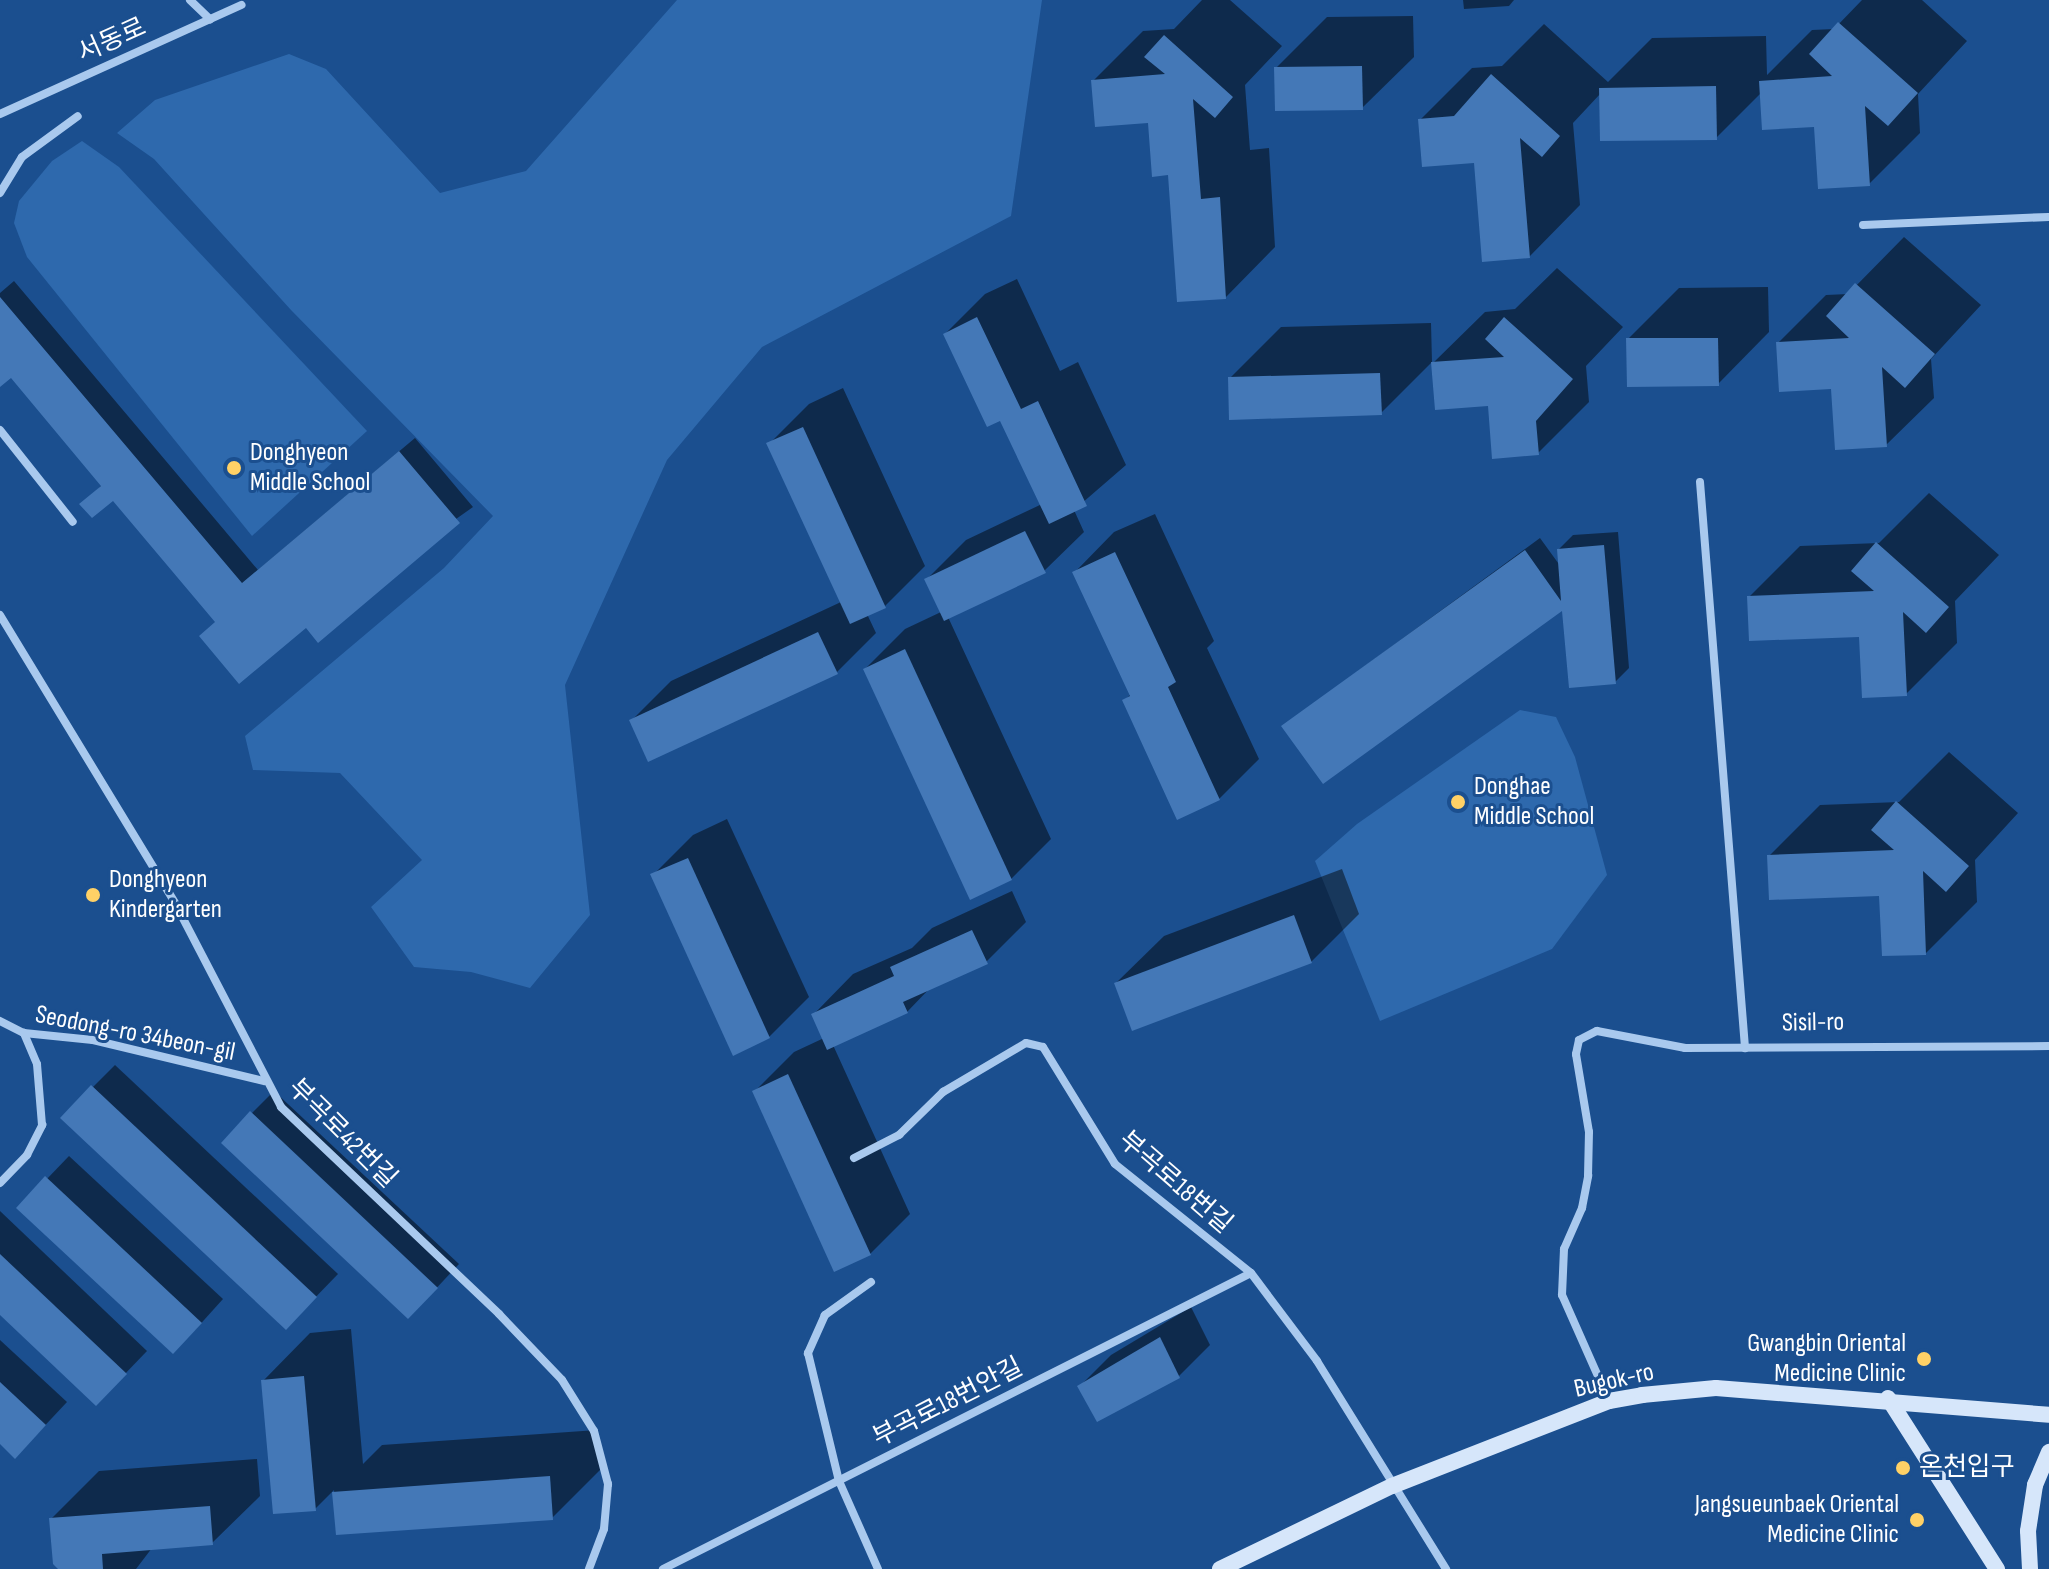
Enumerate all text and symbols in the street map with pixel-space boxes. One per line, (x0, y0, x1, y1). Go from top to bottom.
street label: 서동로 (73, 12, 151, 70)
place label: Donghyeon Middle School (250, 437, 370, 498)
marker: Donghyeon Middle School (225, 459, 243, 477)
place label: Donghae Middle School (1474, 771, 1594, 832)
marker: Donghae Middle School (1449, 793, 1467, 811)
place label: Donghyeon Kindergarten (109, 864, 222, 926)
marker: Donghyeon Kindergarten (84, 886, 102, 904)
street label: Seodong-ro 34beon-gil (33, 999, 237, 1069)
street label: Sisil-ro (1782, 1007, 1844, 1039)
street label: 부곡로42번길 (281, 1073, 403, 1195)
street label: 부곡로18번길 (1112, 1125, 1238, 1241)
place label: Gwangbin Oriental Medicine Clinic (1747, 1328, 1906, 1390)
marker: Gwangbin Oriental Medicine Clinic (1913, 1348, 1935, 1370)
street label: 부곡로18번안길 (868, 1352, 1028, 1454)
street label: Bugok-ro (1571, 1357, 1657, 1405)
place label: 온천입구 (1919, 1452, 2015, 1484)
marker: 온천입구 (1894, 1459, 1912, 1477)
place label: Jangsueunbaek Oriental Medicine Clinic (1695, 1489, 1899, 1550)
marker: Jangsueunbaek Oriental Medicine Clinic (1906, 1509, 1928, 1531)

